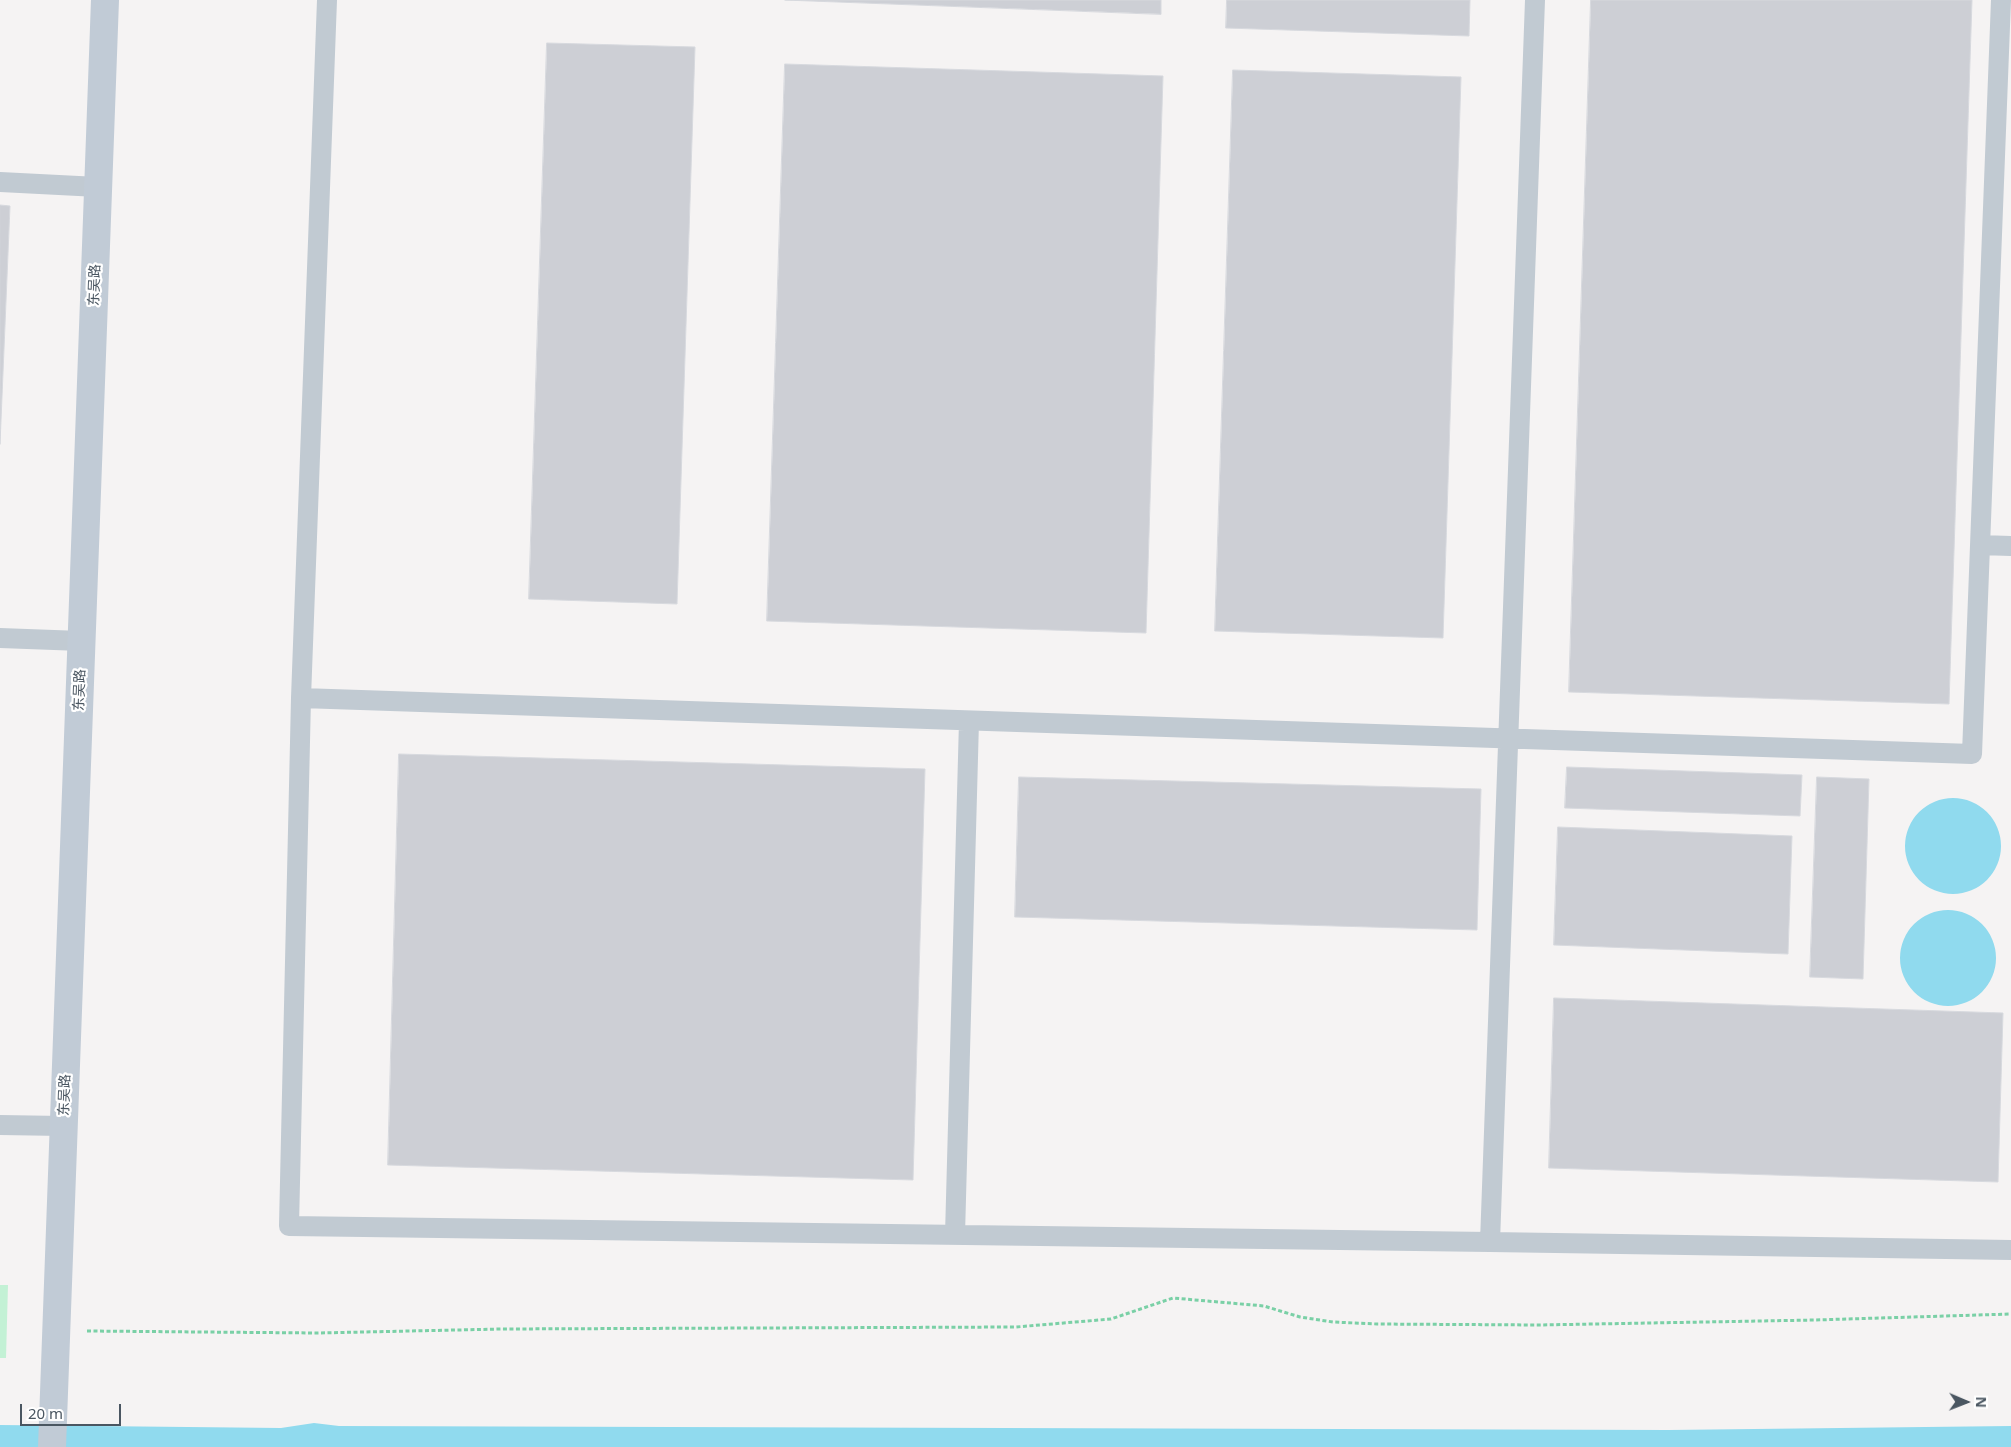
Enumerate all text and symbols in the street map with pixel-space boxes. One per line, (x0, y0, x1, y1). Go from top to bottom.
street label: 东吴路 (86, 264, 104, 306)
street label: 东吴路 (71, 669, 89, 711)
street label: 东吴路 (56, 1074, 74, 1116)
north arrow (1941, 1377, 1991, 1427)
scale bar (22, 1394, 124, 1426)
text: N (1972, 1396, 1991, 1408)
text: 20 m (28, 1403, 63, 1423)

